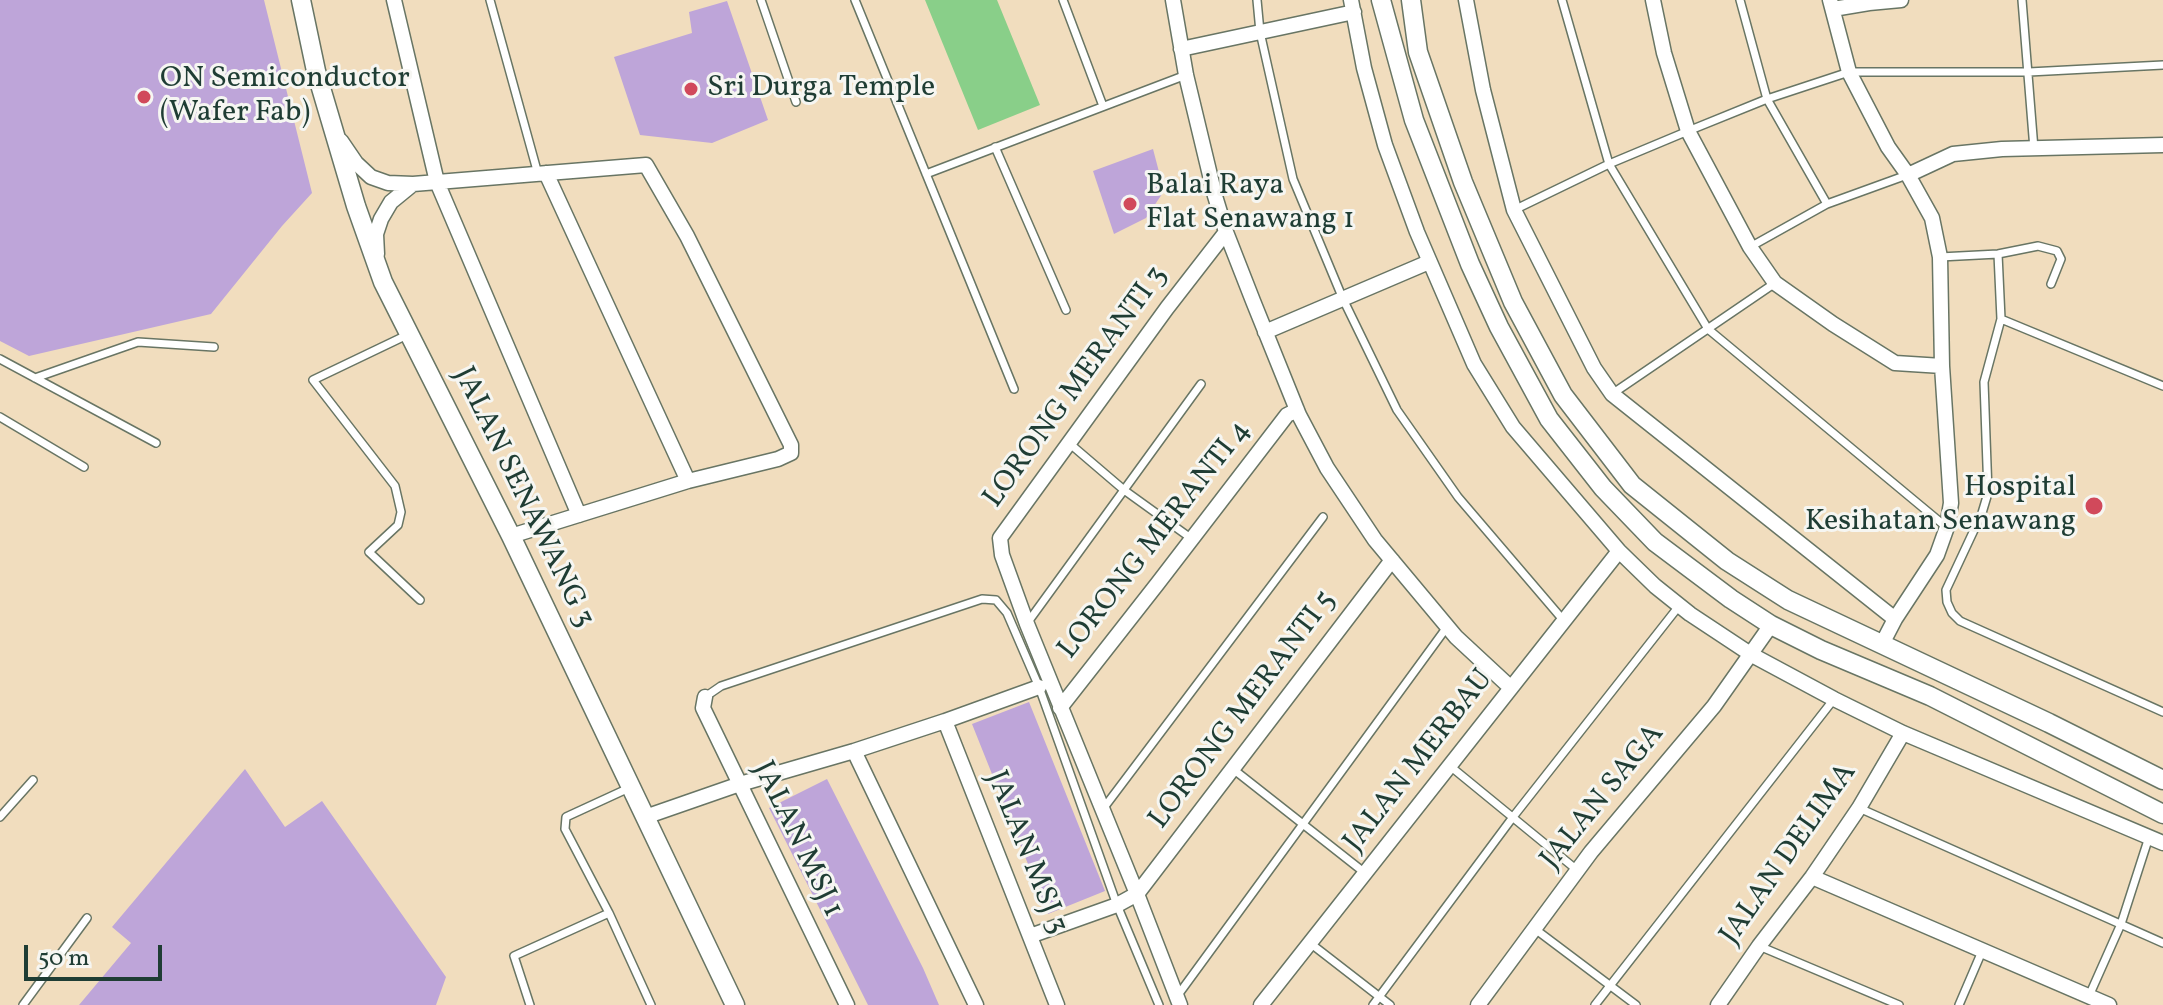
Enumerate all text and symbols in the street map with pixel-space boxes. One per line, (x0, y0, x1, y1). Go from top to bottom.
place label: ON Semiconductor (Wafer Fab) (160, 62, 410, 132)
place label: Sri Durga Temple (707, 71, 935, 107)
marker: Sri Durga Temple (682, 80, 700, 98)
marker: ON Semiconductor (Wafer Fab) (135, 88, 153, 106)
place label: Balai Raya Flat Senawang 1 (1146, 169, 1355, 240)
marker: Balai Raya Flat Senawang 1 (1121, 195, 1139, 213)
street label: LORONG MERANTI 3 (977, 260, 1177, 516)
street label: JALAN SENAWANG 3 (443, 362, 601, 634)
street label: LORONG MERANTI 4 (1052, 415, 1260, 667)
place label: Hospital Kesihatan Senawang (1805, 471, 2076, 542)
marker: Hospital Kesihatan Senawang (2083, 495, 2105, 517)
street label: LORONG MERANTI 5 (1143, 585, 1345, 837)
street label: JALAN MERBAU (1338, 664, 1502, 860)
street label: JALAN SAGA (1535, 718, 1673, 878)
street label: JALAN MSJ 1 (743, 756, 849, 924)
street label: JALAN DELIMA (1714, 757, 1866, 953)
street label: JALAN MSJ 3 (976, 766, 1074, 940)
scale bar (28, 929, 166, 979)
text: 50 m (38, 942, 90, 976)

